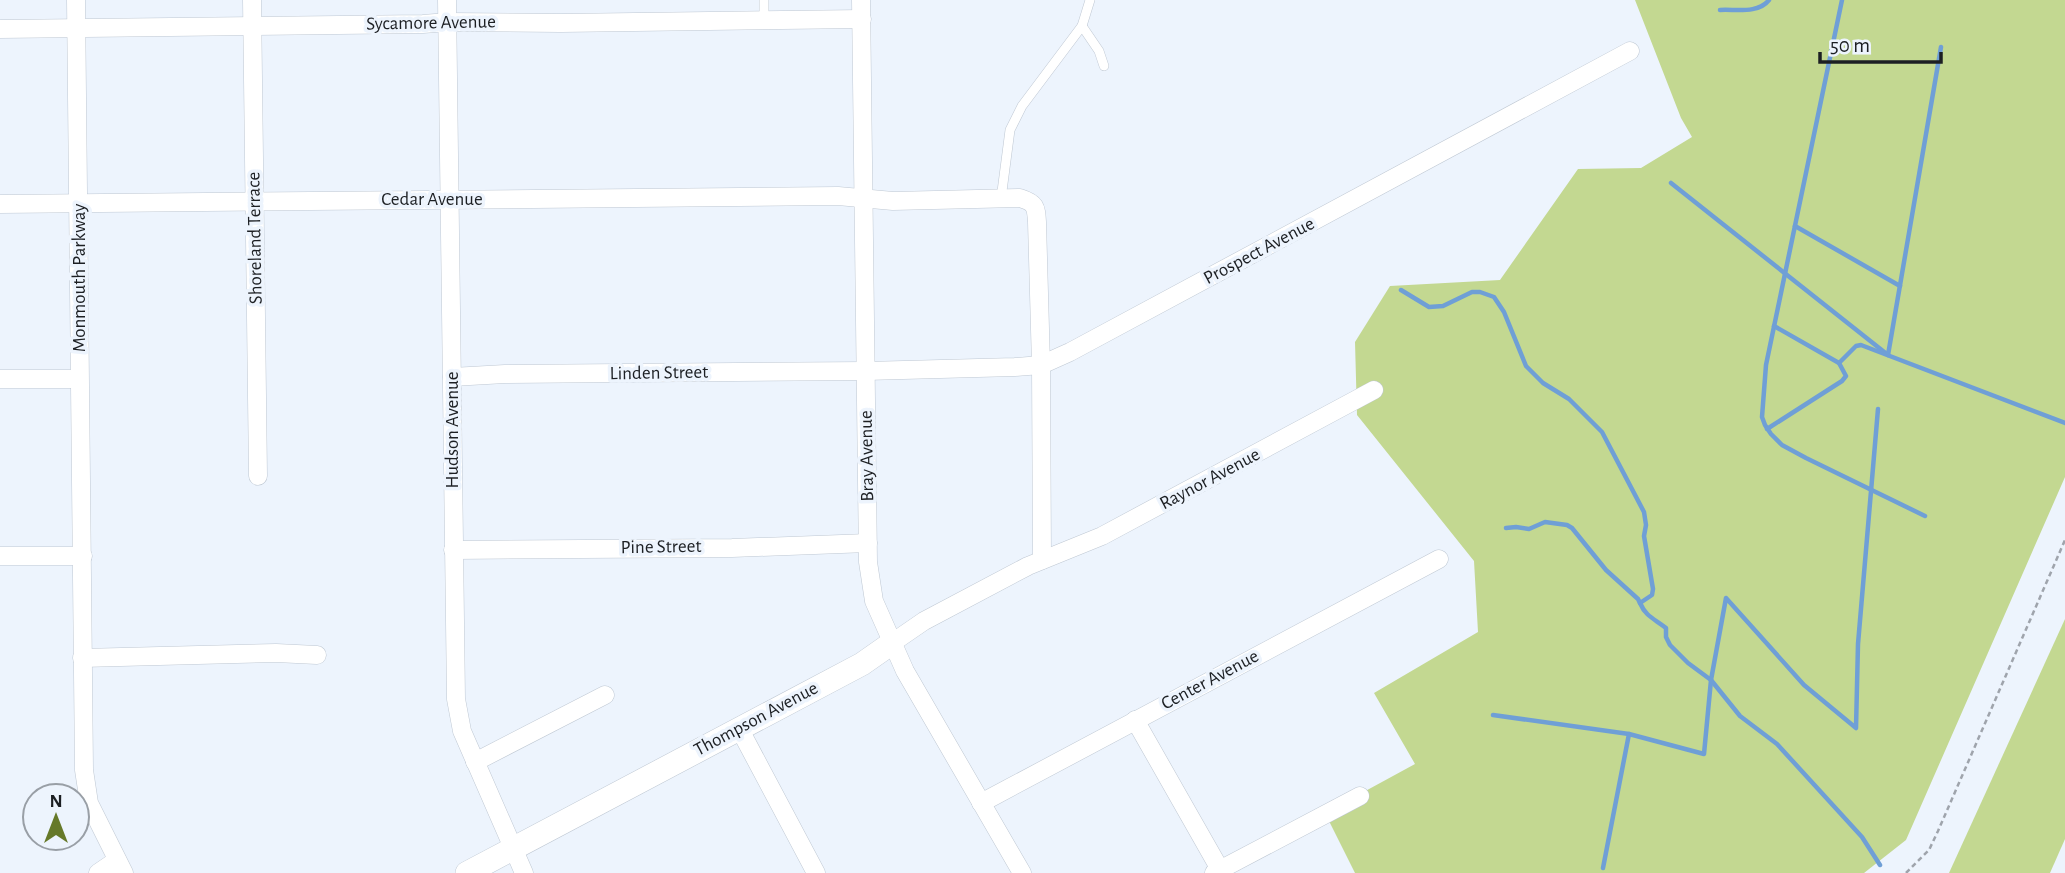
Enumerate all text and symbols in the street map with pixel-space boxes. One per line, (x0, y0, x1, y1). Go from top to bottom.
street label: Sycamore Avenue (366, 12, 496, 34)
scale bar (1820, 21, 1941, 65)
text: 50 m (1830, 35, 1870, 56)
street label: Shoreland Terrace (244, 172, 266, 304)
street label: Cedar Avenue (381, 190, 483, 209)
street label: Monmouth Parkway (70, 204, 89, 352)
street label: Prospect Avenue (1200, 214, 1318, 288)
street label: Linden Street (610, 363, 708, 383)
street label: Hudson Avenue (443, 372, 462, 488)
street label: Bray Avenue (857, 410, 877, 502)
street label: Raynor Avenue (1157, 445, 1263, 513)
street label: Pine Street (620, 537, 702, 557)
street label: Center Avenue (1158, 646, 1262, 714)
street label: Thompson Avenue (691, 678, 821, 760)
north arrow (21, 782, 91, 852)
text: N (49, 792, 63, 811)

